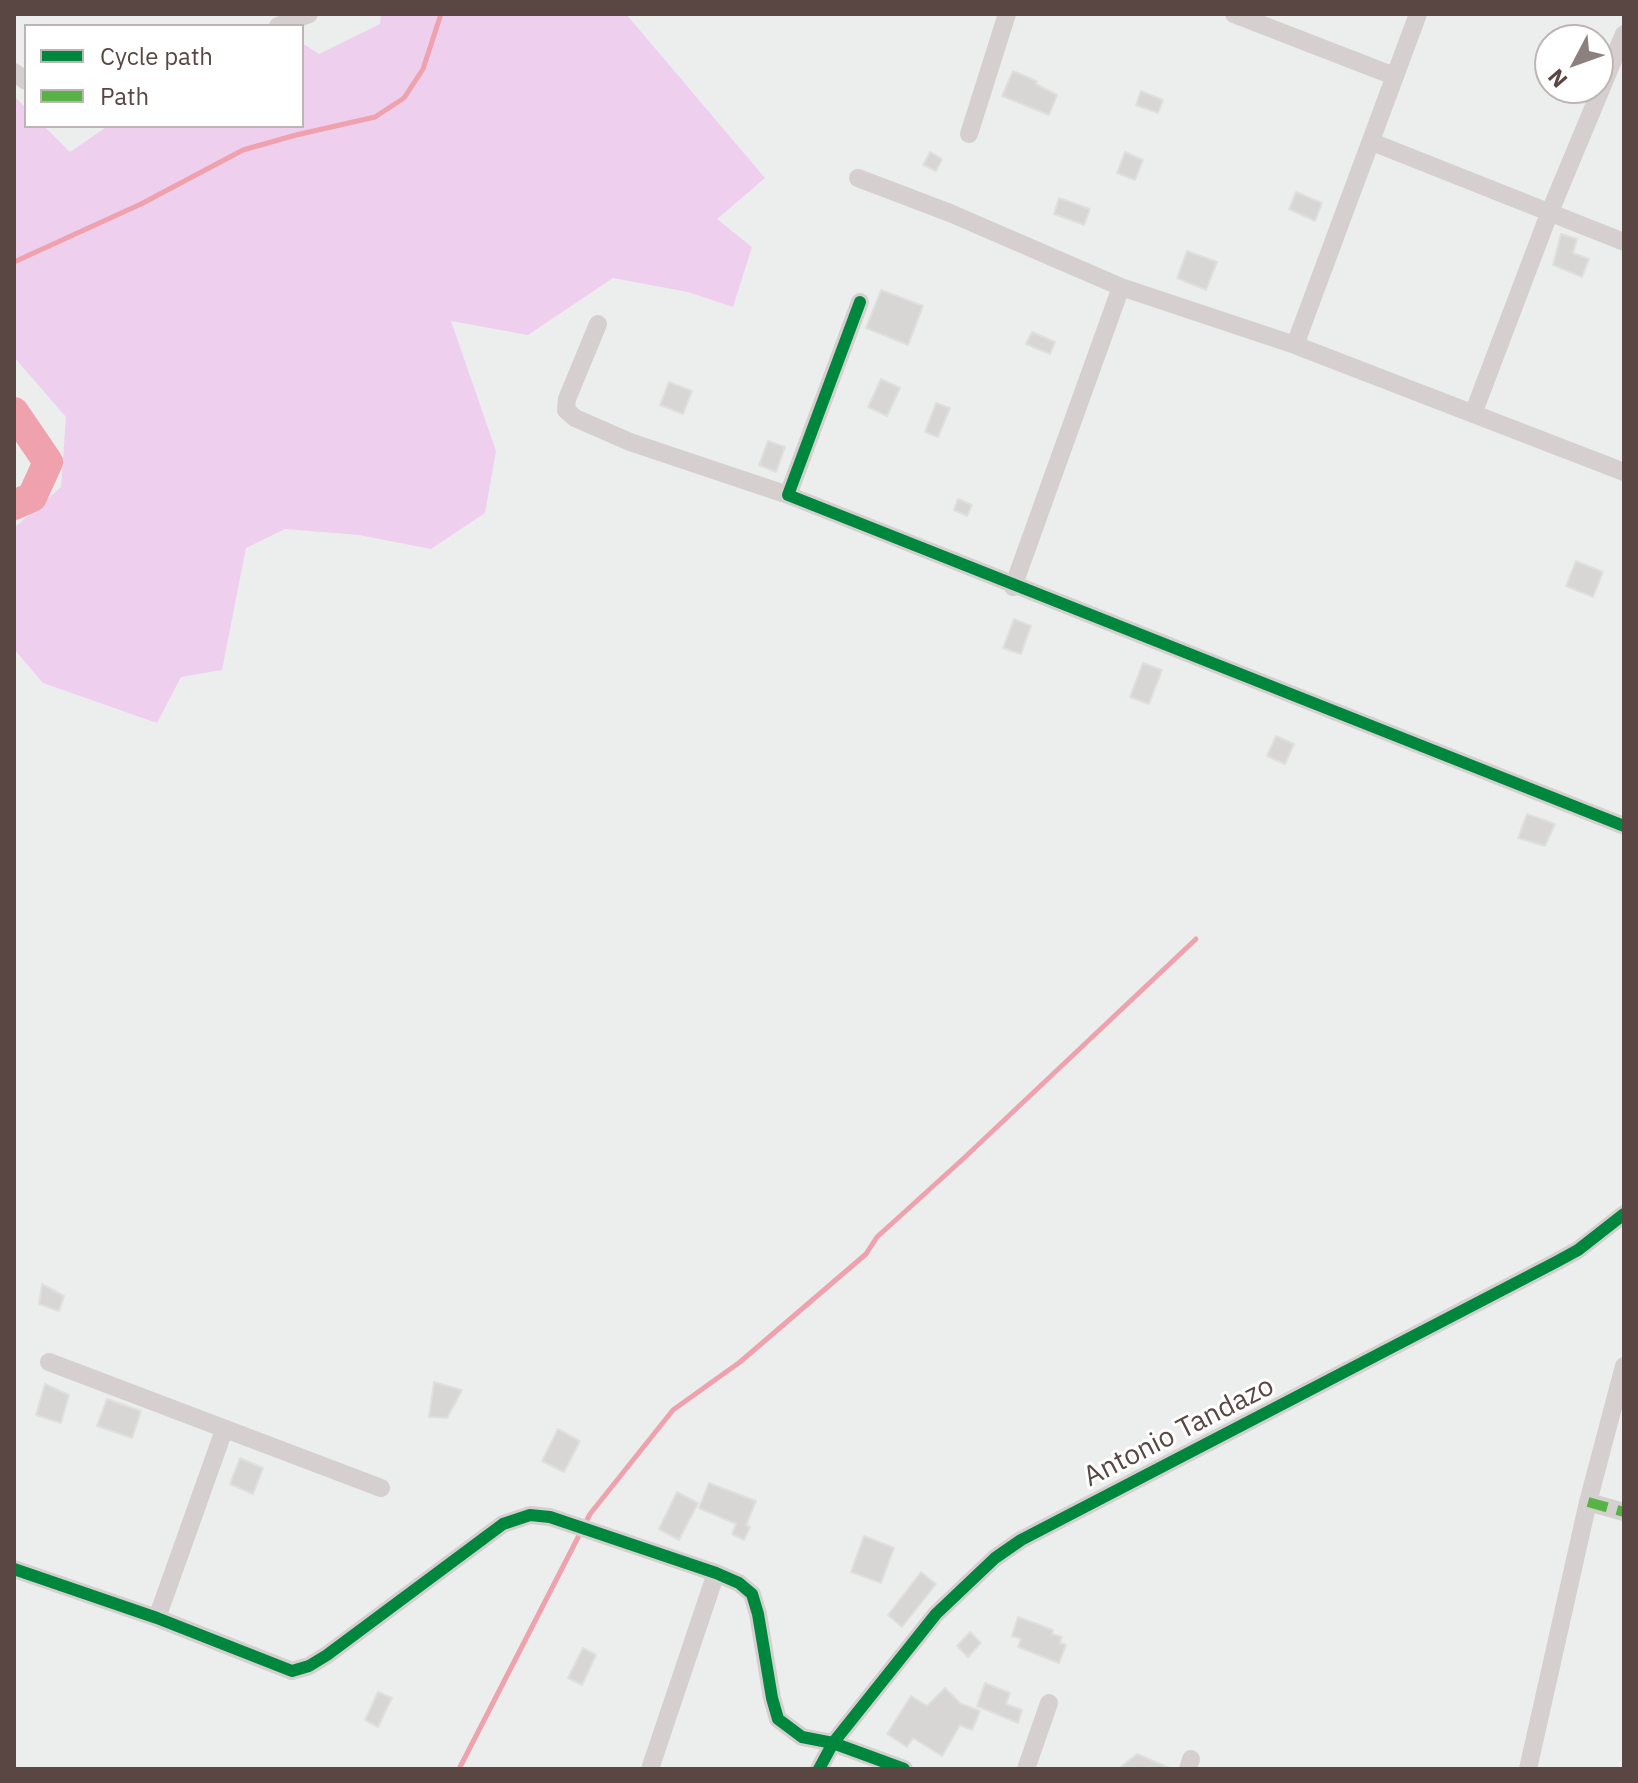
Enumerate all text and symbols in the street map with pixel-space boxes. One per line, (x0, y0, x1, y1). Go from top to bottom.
legend (24, 24, 304, 128)
north arrow (1534, 24, 1614, 104)
text: Cycle path (100, 40, 213, 72)
text: N (1541, 63, 1573, 94)
text: Path (100, 80, 149, 112)
street label: Antonio Tandazo (1078, 1370, 1280, 1494)

